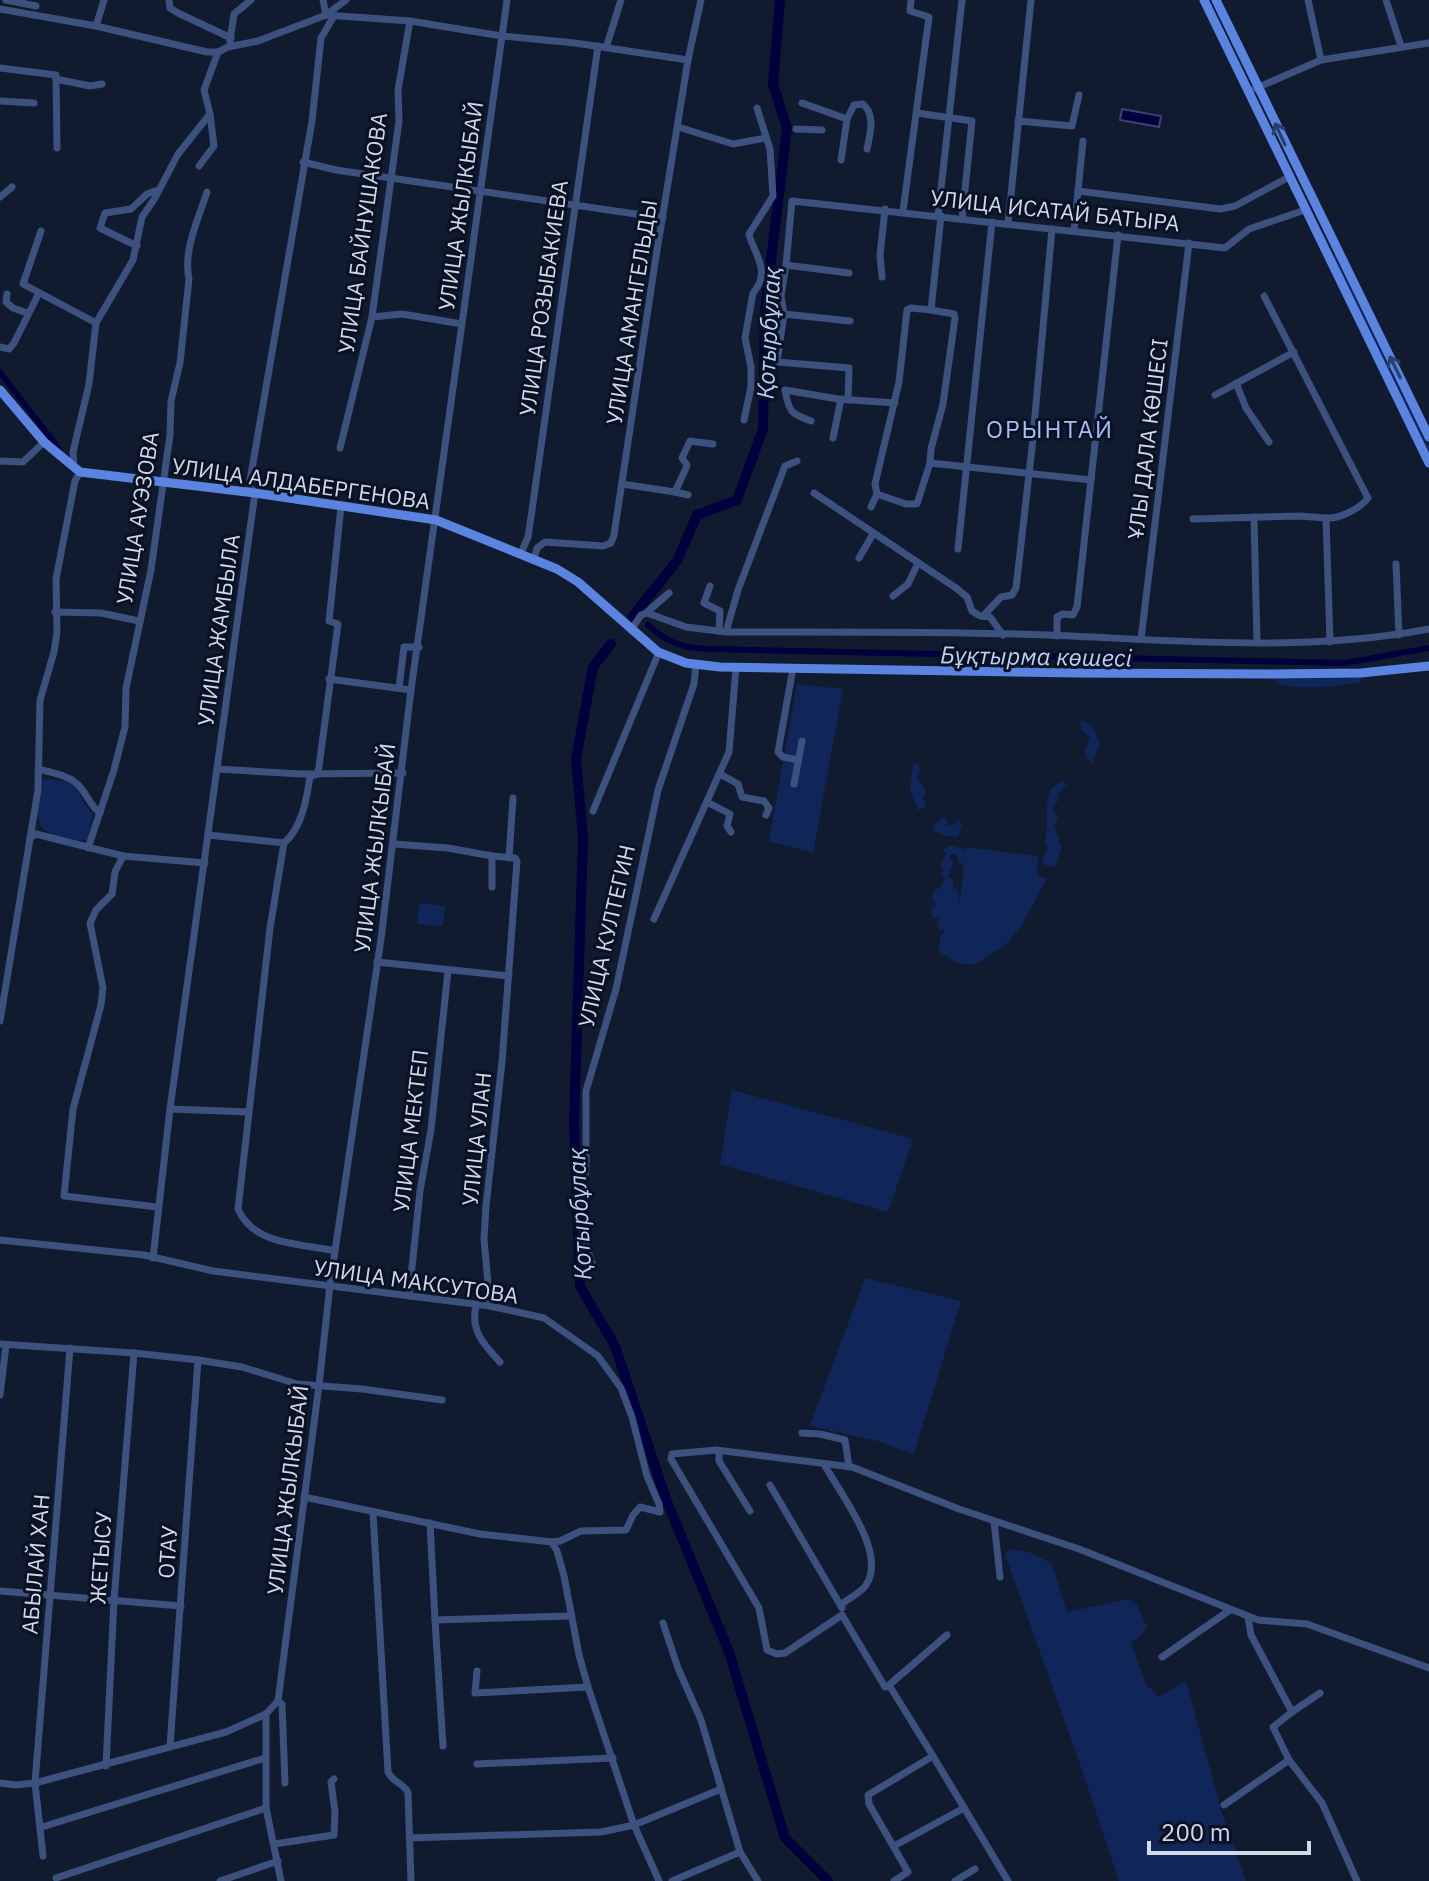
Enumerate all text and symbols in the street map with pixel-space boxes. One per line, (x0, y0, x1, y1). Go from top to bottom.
street label: УЛИЦА ЖЫЛКЫБАЙ (431, 99, 489, 313)
street label: УЛИЦА БАЙНУШАКОВА (331, 111, 393, 355)
one-way arrow (1272, 122, 1287, 146)
street label: УЛИЦА РОЗЫБАКИЕВА (512, 178, 574, 418)
street label: УЛИЦА ИСАТАЙ БАТЫРА (929, 182, 1181, 238)
street label: УЛИЦА АМАНГЕЛЬДЫ (599, 197, 663, 427)
water label: Қотырбұлақ (749, 266, 787, 400)
street label: ҰЛЫ ДАЛА КӨШЕСІ (1120, 337, 1174, 541)
one-way arrow (1386, 356, 1401, 379)
district label: ОРЫНТАЙ (986, 413, 1114, 445)
street label: УЛИЦА АУЭЗОВА (109, 429, 165, 607)
street label: УЛИЦА АЛДАБЕРГЕНОВА (170, 451, 432, 515)
street label: УЛИЦА ЖАМБЫЛА (190, 532, 246, 728)
water label: Бұқтырма көшесі (940, 638, 1133, 674)
street label: УЛИЦА ЖЫЛКЫБАЙ (347, 741, 401, 955)
street label: УЛИЦА КУЛТЕГИН (571, 842, 641, 1030)
street label: УЛИЦА МЕКТЕП (386, 1048, 434, 1214)
street label: УЛИЦА УЛАН (455, 1071, 497, 1207)
water label: Қотырбұлақ (560, 1147, 598, 1281)
street label: УЛИЦА МАКСУТОВА (312, 1252, 520, 1310)
street label: УЛИЦА ЖЫЛКЫБАЙ (260, 1383, 314, 1597)
street label: АБЫЛАЙ ХАН (14, 1493, 56, 1635)
street label: ЖЕТЫСУ (82, 1511, 118, 1605)
street label: ОТАУ (151, 1525, 183, 1579)
scale bar (1149, 1805, 1309, 1855)
text: 200 m (1161, 1816, 1231, 1848)

